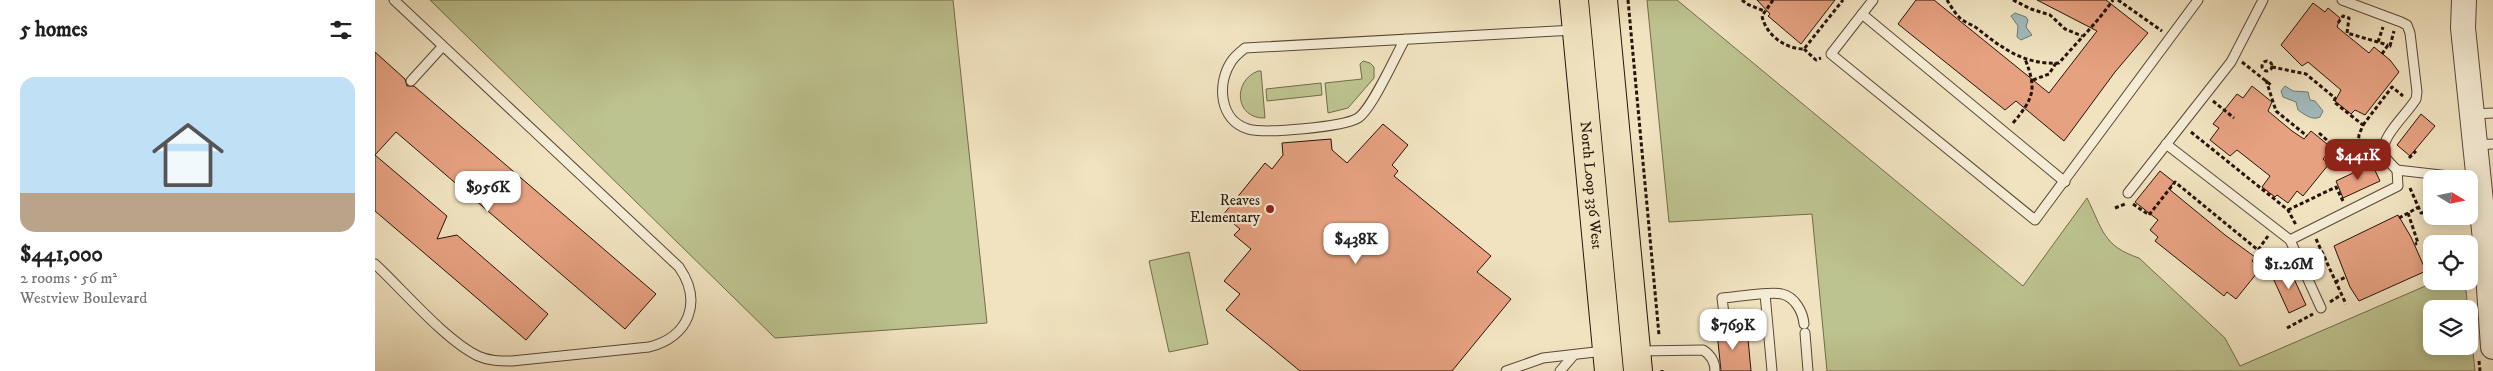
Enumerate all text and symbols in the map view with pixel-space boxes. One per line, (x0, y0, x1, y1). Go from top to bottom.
icon: filters (327, 16, 355, 44)
text: 5 homes (20, 17, 88, 43)
icon: home (143, 110, 233, 200)
street label: North Loop 336 West (1575, 120, 1606, 250)
pin: $441K (2323, 138, 2393, 181)
text: $441K (2336, 145, 2380, 165)
pin: $956K (453, 170, 523, 213)
north arrow (2423, 170, 2477, 225)
map controls (2423, 170, 2478, 355)
text: $956K (466, 177, 510, 197)
place label: Reaves Elementary (1190, 191, 1261, 227)
marker: Reaves Elementary (1264, 203, 1276, 215)
pin: $438K (1321, 222, 1391, 265)
text: $438K (1334, 229, 1378, 249)
button: locate (2423, 235, 2478, 290)
text: $441,000 (20, 242, 103, 268)
pin: $1.26M (2248, 248, 2330, 290)
text: $1.26M (2264, 254, 2314, 274)
text: 2 rooms · 56 m² (20, 268, 117, 288)
text: Westview Boulevard (20, 288, 147, 308)
button: layers (2423, 300, 2478, 355)
pin: $769K (1698, 308, 1768, 351)
text: $769K (1711, 315, 1755, 335)

